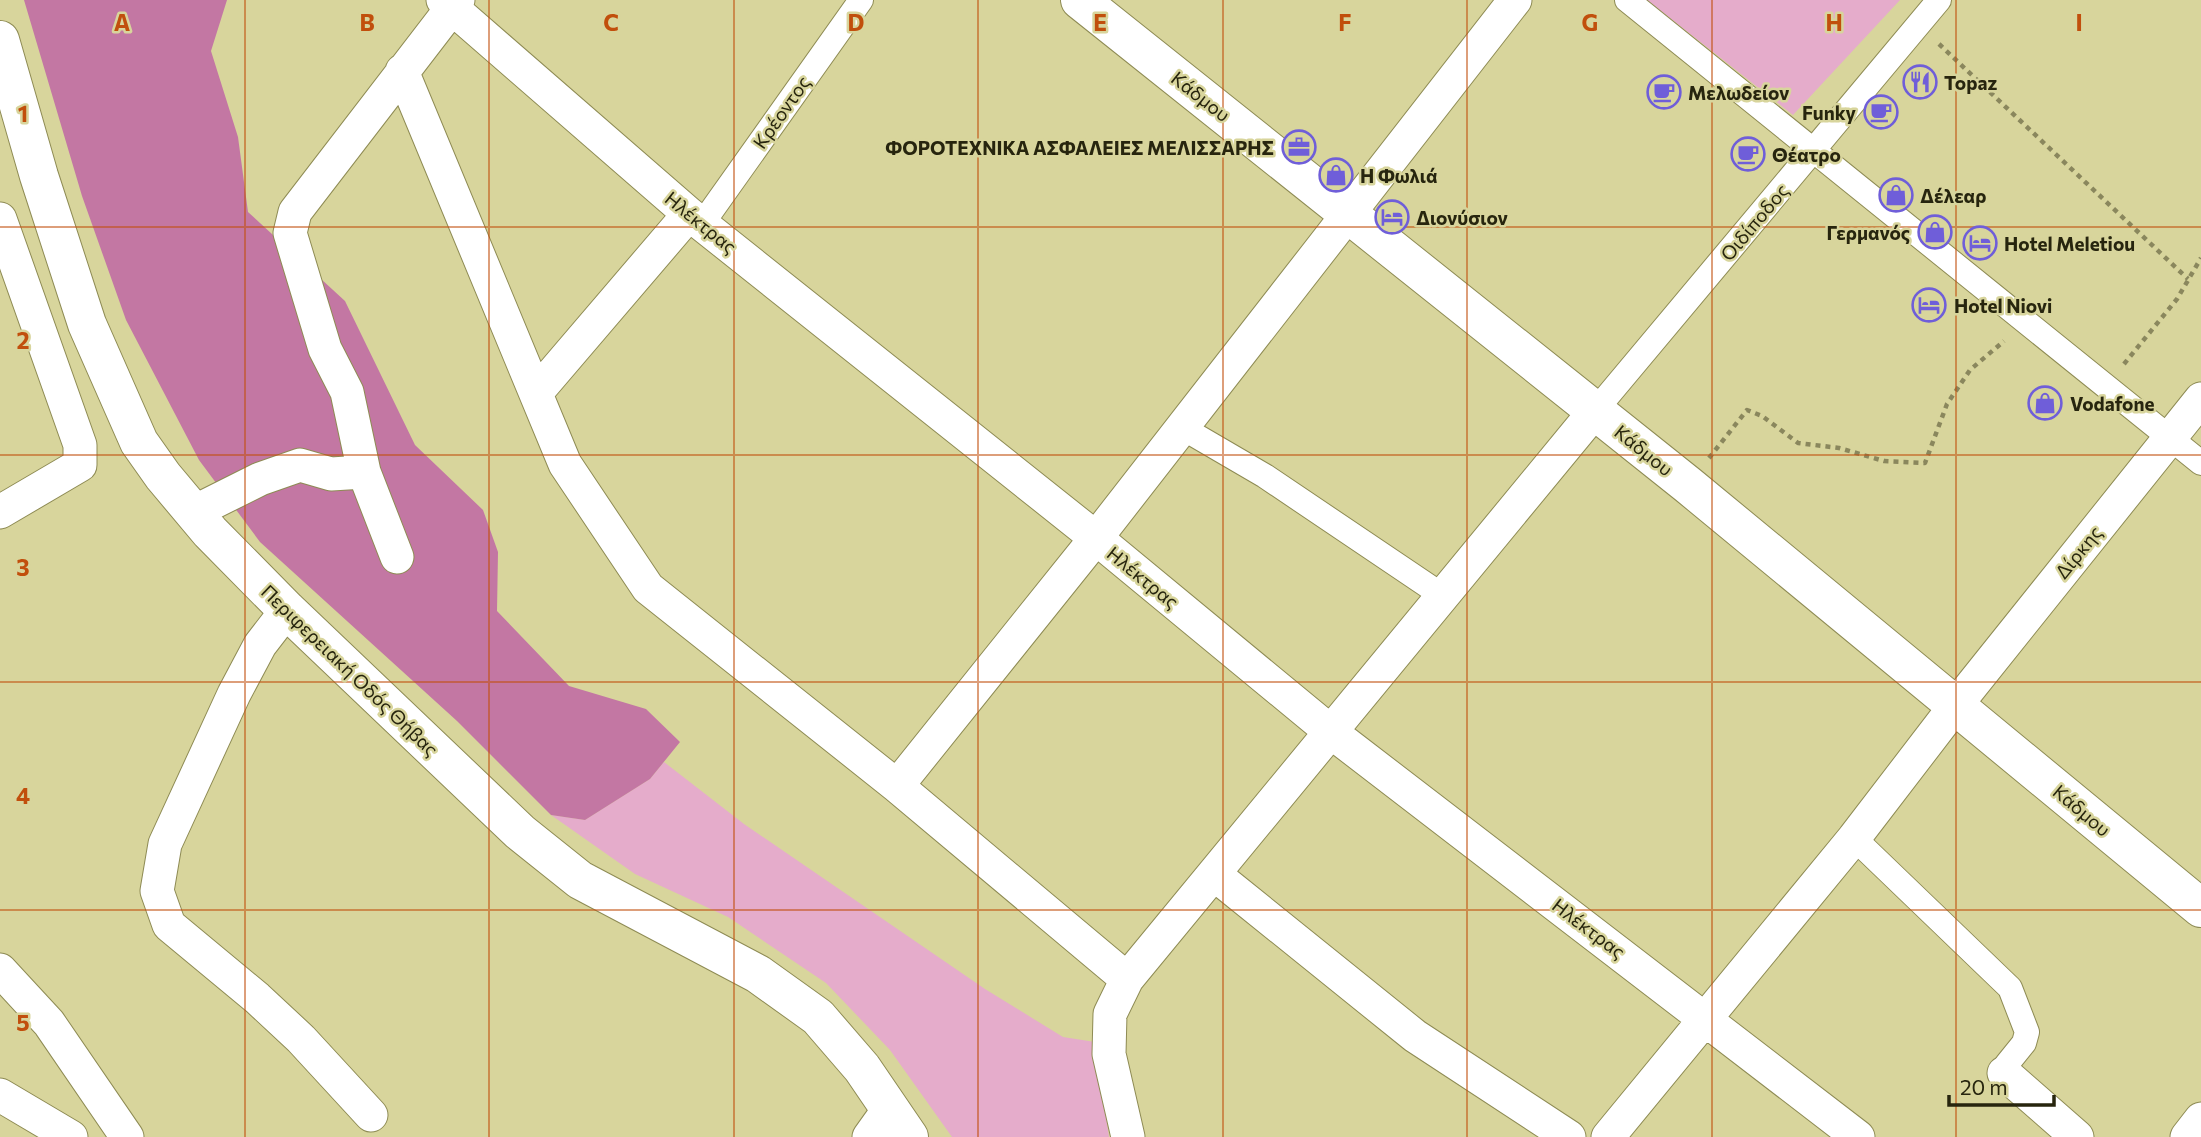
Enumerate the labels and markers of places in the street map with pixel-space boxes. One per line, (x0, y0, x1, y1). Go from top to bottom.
restaurant icon: Topaz (1901, 63, 1939, 101)
place label: Topaz (1944, 71, 1997, 94)
cafe icon: Μελωδείον (1645, 73, 1683, 111)
place label: Μελωδείον (1688, 81, 1789, 104)
cafe icon: Funky (1862, 93, 1900, 131)
place label: Funky (1802, 101, 1857, 124)
office icon: ΦΟΡΟΤΕΧΝΙΚΑ ΑΣΦΑΛΕΙΕΣ ΜΕΛΙΣΣΑΡΗΣ (1280, 128, 1318, 166)
cafe icon: Θέατρο (1729, 135, 1767, 173)
place label: ΦΟΡΟΤΕΧΝΙΚΑ ΑΣΦΑΛΕΙΕΣ ΜΕΛΙΣΣΑΡΗΣ (885, 136, 1274, 159)
place label: Θέατρο (1772, 143, 1841, 166)
shop icon: Η Φωλιά (1317, 156, 1355, 194)
place label: Η Φωλιά (1360, 164, 1437, 187)
shop icon: Δέλεαρ (1877, 176, 1915, 214)
place label: Δέλεαρ (1920, 184, 1986, 207)
hotel icon: Διονύσιον (1373, 198, 1411, 236)
place label: Διονύσιον (1416, 206, 1508, 229)
shop icon: Γερμανός (1916, 213, 1954, 251)
place label: Γερμανός (1827, 221, 1910, 244)
hotel icon: Hotel Meletiou (1961, 224, 1999, 262)
place label: Hotel Meletiou (2004, 232, 2135, 255)
hotel icon: Hotel Niovi (1910, 286, 1948, 324)
place label: Hotel Niovi (1954, 294, 2052, 317)
shop icon: Vodafone (2026, 384, 2064, 422)
place label: Vodafone (2070, 392, 2154, 415)

